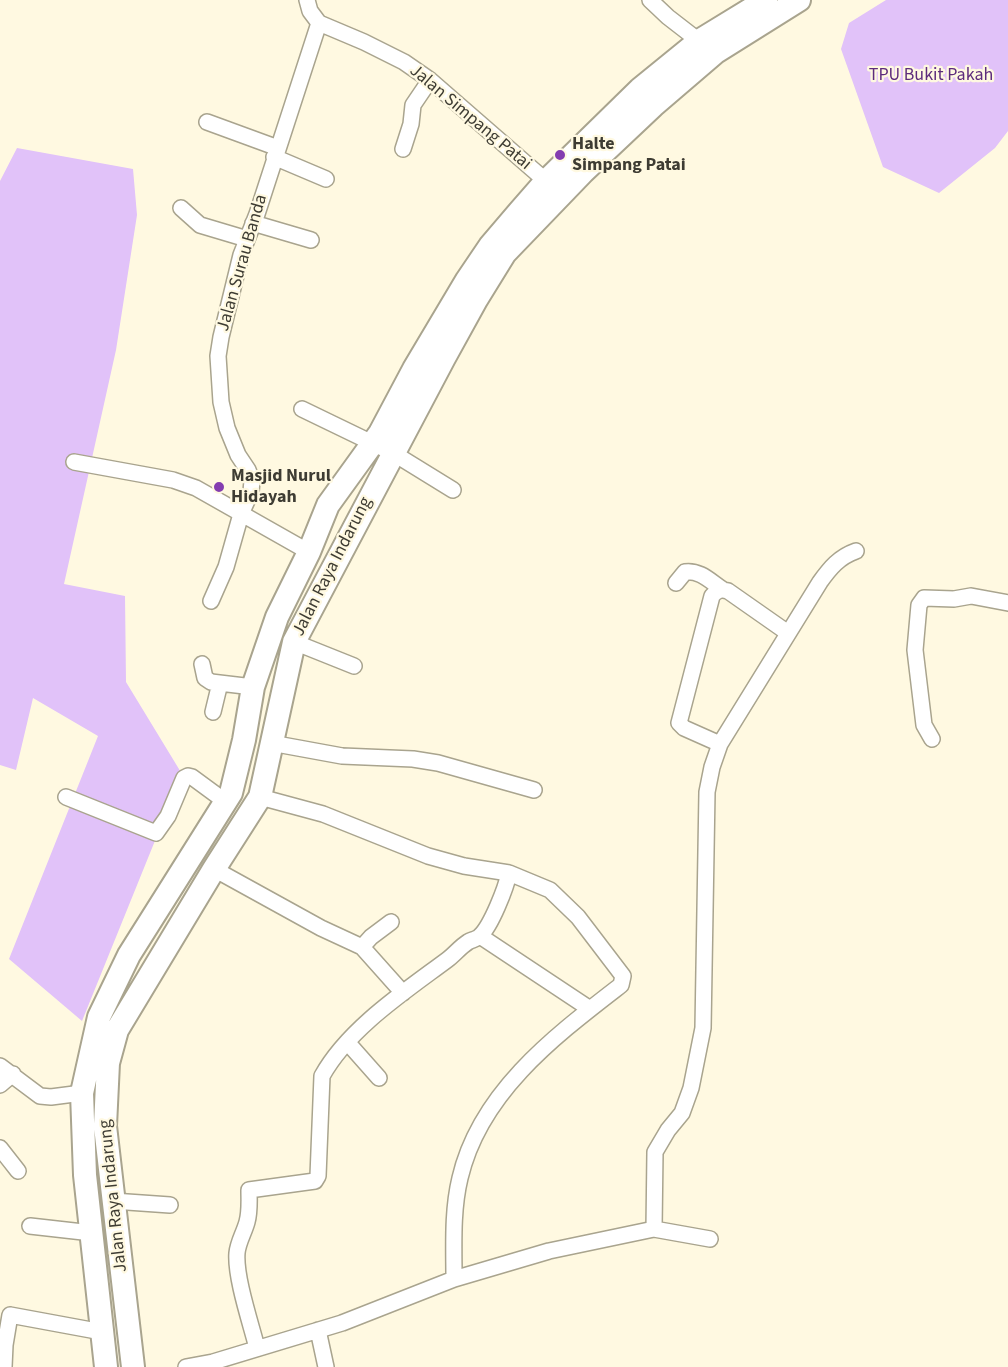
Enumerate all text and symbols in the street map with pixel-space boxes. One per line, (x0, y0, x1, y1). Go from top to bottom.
street label: Jalan Simpang Patai (405, 61, 535, 175)
park label: TPU Bukit Pakah (869, 65, 993, 87)
place label: Halte Simpang Patai (572, 134, 686, 176)
marker: Halte Simpang Patai (553, 148, 567, 162)
street label: Jalan Surau Banda (213, 192, 273, 334)
place label: Masjid Nurul Hidayah (231, 466, 331, 508)
marker: Masjid Nurul Hidayah (212, 480, 226, 494)
street label: Jalan Raya Indarung (289, 494, 377, 640)
street label: Jalan Raya Indarung (95, 1119, 133, 1273)

